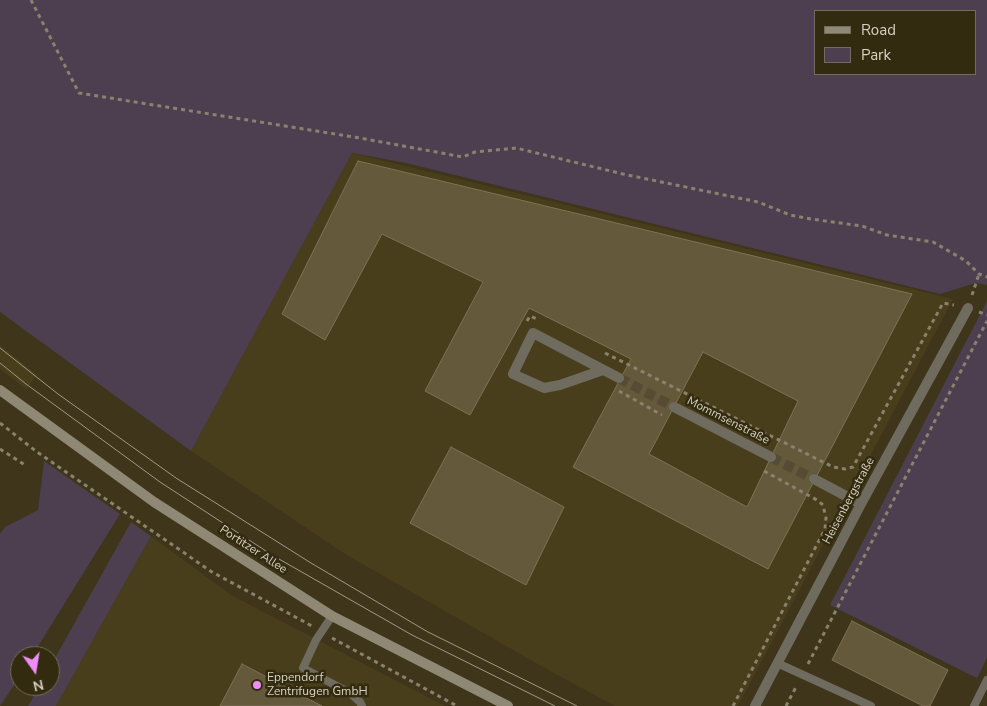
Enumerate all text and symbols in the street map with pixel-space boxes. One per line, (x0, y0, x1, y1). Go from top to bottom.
legend (814, 10, 977, 75)
text: Road (861, 20, 896, 40)
text: Park (861, 45, 891, 65)
street label: Mommsenstraße (684, 394, 772, 448)
street label: Heisenbergstraße (820, 455, 878, 547)
street label: Portitzer Allee (217, 523, 289, 577)
north arrow (10, 646, 60, 696)
place label: Eppendorf Zentrifugen GmbH (267, 671, 368, 699)
text: N (31, 675, 46, 696)
marker: Eppendorf Zentrifugen GmbH (251, 679, 263, 691)

